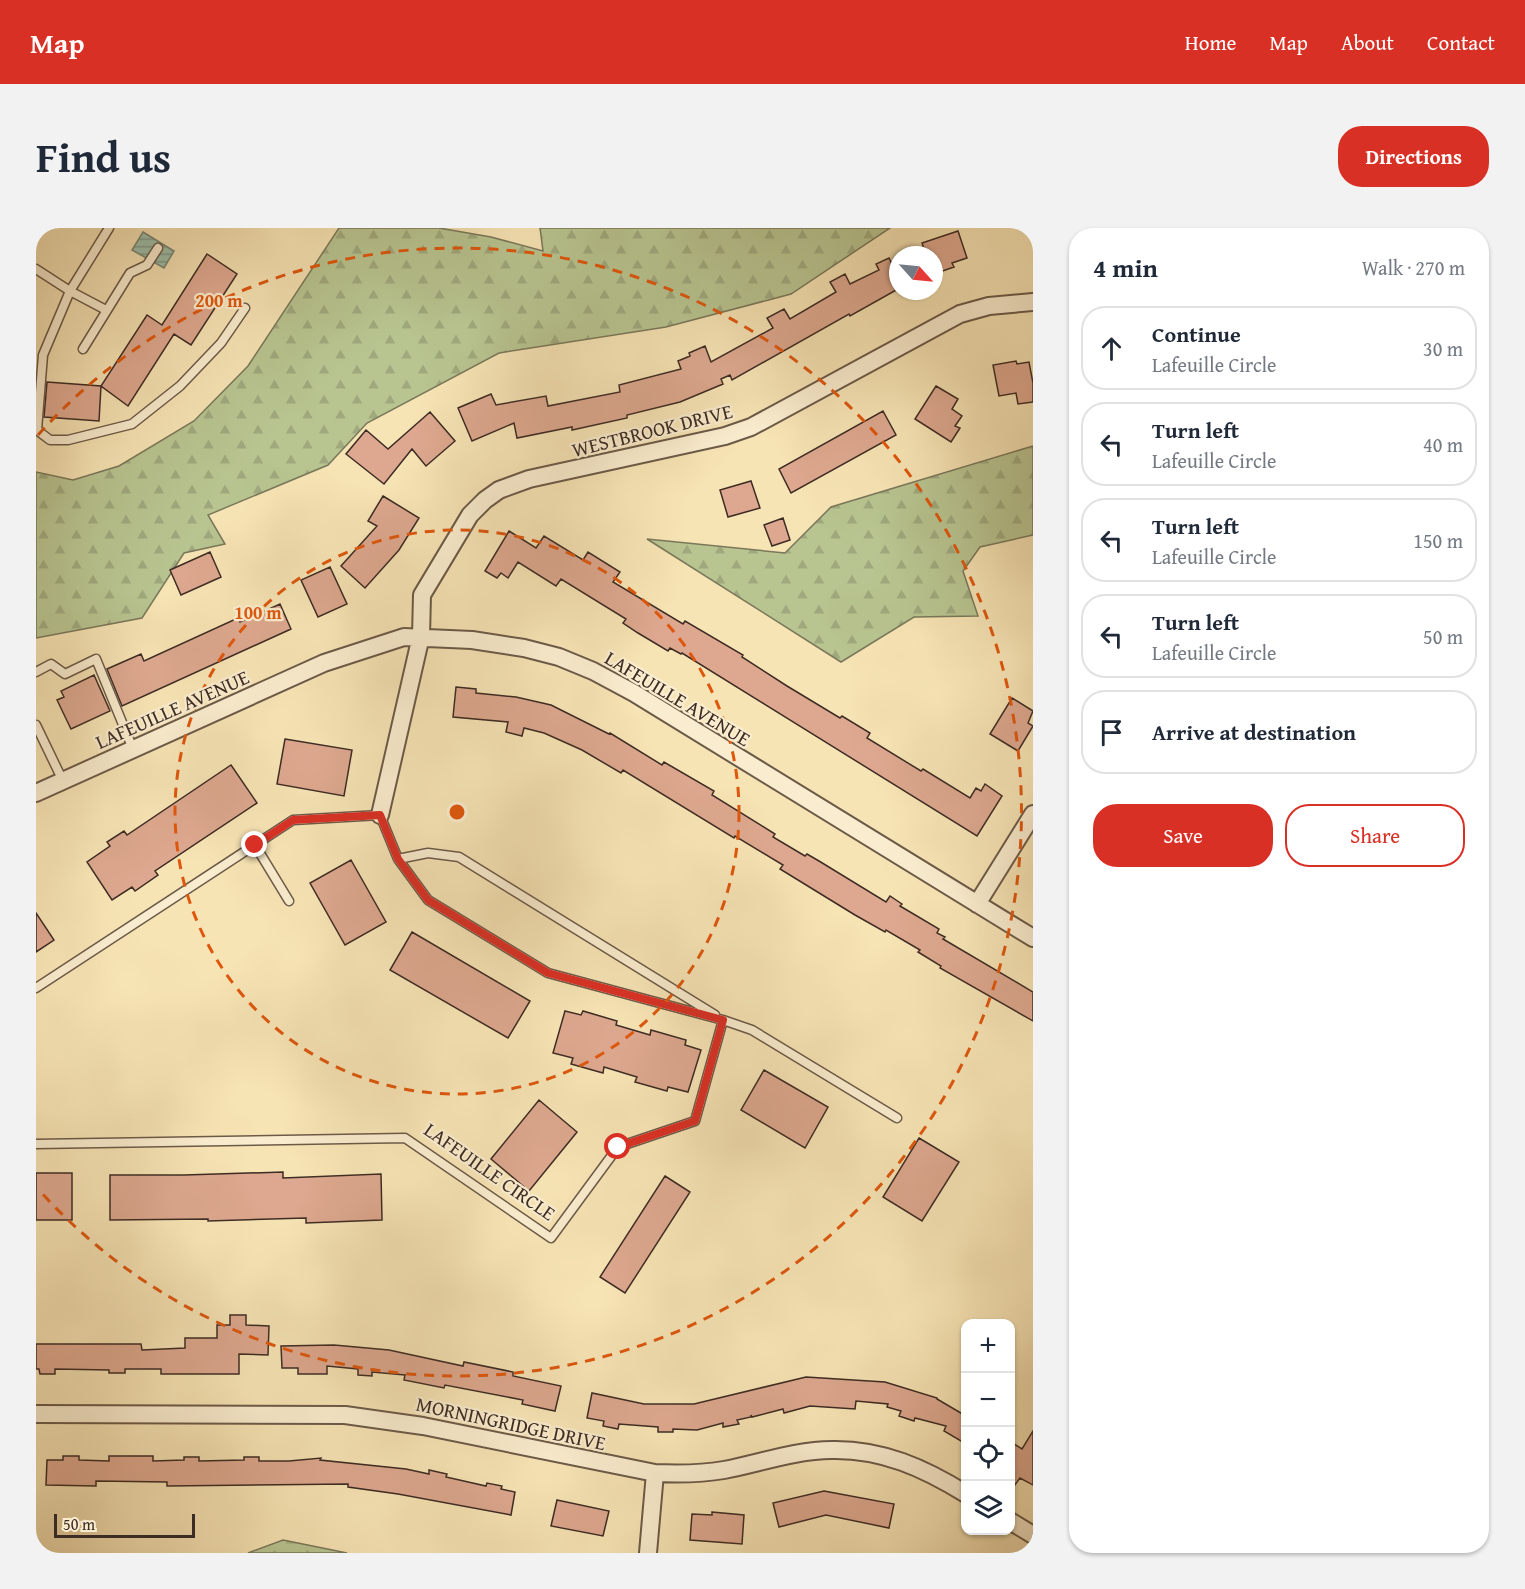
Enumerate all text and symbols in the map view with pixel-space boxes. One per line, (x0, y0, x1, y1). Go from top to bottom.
text: Map (30, 22, 84, 63)
text: Home (1185, 27, 1236, 58)
text: Map (1269, 27, 1308, 58)
text: About (1341, 27, 1394, 58)
text: Contact (1427, 27, 1495, 58)
text: Find us (36, 126, 171, 187)
button: Directions (1338, 126, 1489, 187)
north arrow (889, 246, 943, 300)
text: 4 min (1093, 248, 1158, 287)
text: Walk · 270 m (1362, 253, 1465, 282)
text: 200 m (195, 287, 243, 314)
text: Continue (1152, 318, 1241, 350)
icon: ahead (1095, 332, 1128, 365)
text: 30 m (1423, 334, 1463, 363)
text: Lafeuille Circle (1152, 350, 1276, 379)
street label: WESTBROOK DRIVE (569, 396, 735, 464)
text: Turn left (1152, 414, 1239, 446)
icon: left (1095, 428, 1128, 461)
text: 40 m (1423, 430, 1463, 459)
text: Lafeuille Circle (1152, 446, 1276, 475)
text: Turn left (1152, 510, 1239, 542)
icon: left (1095, 524, 1128, 557)
text: 150 m (1413, 526, 1463, 555)
text: Lafeuille Circle (1152, 542, 1276, 571)
text: 100 m (234, 599, 282, 626)
text: Turn left (1152, 606, 1239, 638)
icon: left (1095, 620, 1128, 653)
text: 50 m (1423, 622, 1463, 651)
text: Lafeuille Circle (1152, 638, 1276, 667)
street label: LAFEUILLE AVENUE (600, 643, 756, 753)
street label: LAFEUILLE AVENUE (91, 662, 253, 756)
icon: arrive (1095, 716, 1128, 749)
text: Arrive at destination (1152, 716, 1356, 748)
centre of rings (447, 802, 467, 822)
button: Save (1093, 804, 1273, 867)
button: Share (1285, 804, 1465, 867)
route end (241, 831, 267, 857)
street label: LAFEUILLE CIRCLE (418, 1115, 562, 1227)
route start (604, 1133, 630, 1159)
map controls (961, 1319, 1015, 1535)
button: + (961, 1319, 1015, 1373)
button: − (961, 1373, 1015, 1427)
street label: MORNINGRIDGE DRIVE (413, 1389, 609, 1457)
button: locate (961, 1427, 1015, 1481)
button: layers (961, 1481, 1015, 1535)
scale bar (54, 1511, 195, 1538)
text: 50 m (63, 1512, 95, 1536)

